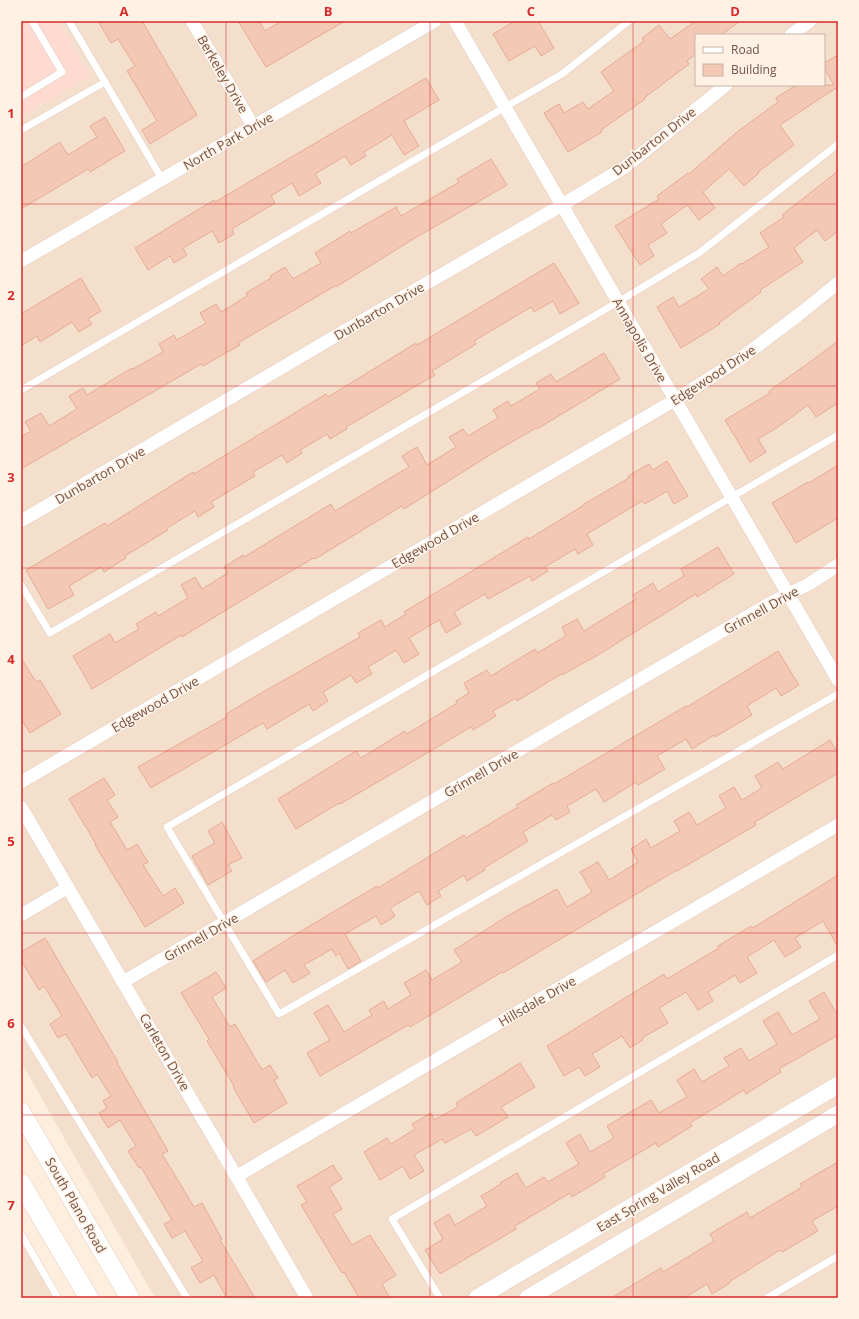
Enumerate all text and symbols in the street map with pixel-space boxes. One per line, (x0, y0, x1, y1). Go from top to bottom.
text: A (120, 2, 129, 20)
text: B (324, 2, 333, 20)
text: C (527, 2, 535, 20)
text: D (730, 2, 740, 20)
street label: Berkeley Drive (193, 32, 253, 116)
legend (695, 34, 825, 86)
text: Road (731, 41, 760, 58)
text: Building (731, 61, 777, 78)
street label: Dunbarton Drive (608, 103, 700, 179)
text: 1 (7, 104, 15, 122)
street label: North Park Drive (180, 108, 276, 174)
street label: Dunbarton Drive (331, 278, 427, 344)
text: 2 (7, 286, 15, 304)
street label: Annapolis Drive (608, 294, 672, 386)
street label: Edgewood Drive (667, 341, 759, 409)
street label: Dunbarton Drive (52, 442, 148, 508)
text: 3 (7, 468, 15, 486)
street label: Edgewood Drive (388, 508, 482, 572)
street label: Grinnell Drive (720, 582, 802, 638)
text: 4 (7, 650, 15, 668)
street label: Edgewood Drive (108, 672, 202, 736)
street label: Grinnell Drive (441, 744, 521, 802)
text: 5 (7, 832, 15, 850)
street label: Grinnell Drive (161, 908, 241, 966)
street label: Hillsdale Drive (495, 972, 579, 1030)
street label: Carleton Drive (135, 1010, 195, 1094)
text: 6 (7, 1014, 15, 1032)
street label: East Spring Valley Road (593, 1148, 723, 1236)
street label: South Plano Road (41, 1154, 111, 1256)
text: 7 (7, 1196, 15, 1214)

